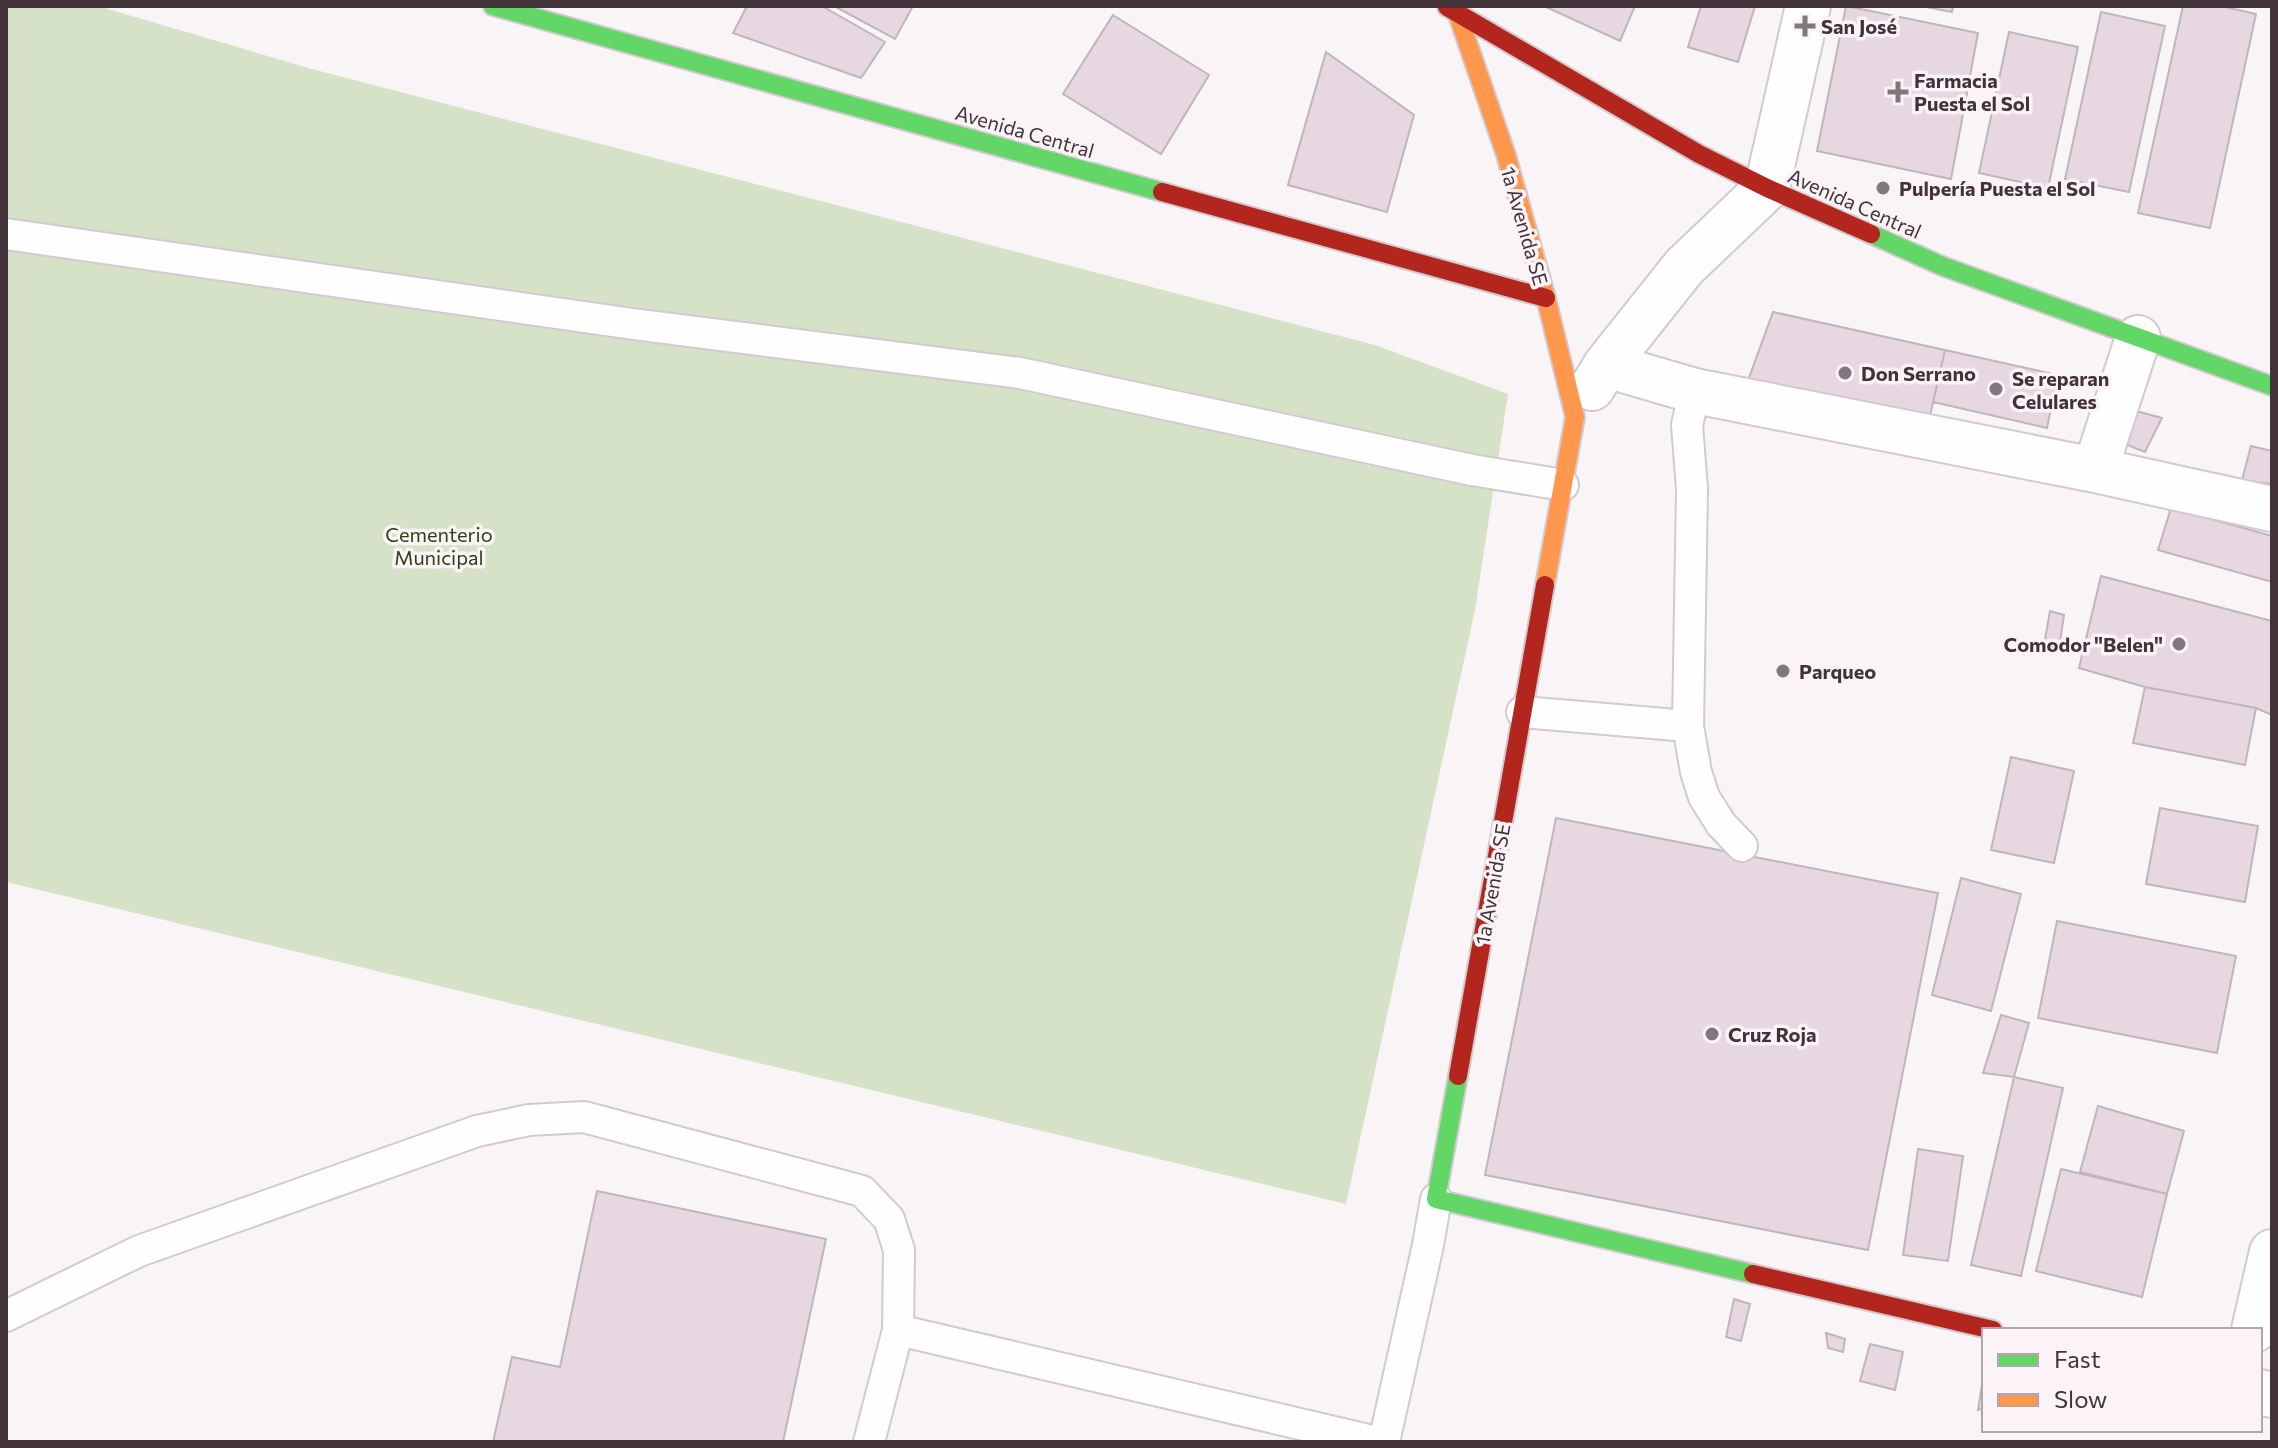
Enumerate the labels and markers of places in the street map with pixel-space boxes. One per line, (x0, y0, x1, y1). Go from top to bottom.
place label: San José (1821, 14, 1897, 38)
marker: San José (1796, 17, 1814, 35)
place label: Farmacia Puesta el Sol (1914, 68, 2030, 115)
marker: Farmacia Puesta el Sol (1889, 83, 1907, 101)
place label: Pulpería Puesta el Sol (1899, 176, 2096, 200)
marker: Pulpería Puesta el Sol (1874, 179, 1892, 197)
place label: Don Serrano (1861, 361, 1976, 385)
marker: Don Serrano (1836, 364, 1854, 382)
place label: Se reparan Celulares (2012, 366, 2109, 413)
marker: Se reparan Celulares (1987, 380, 2005, 398)
place label: Comodor "Belen" (2004, 632, 2163, 656)
marker: Comodor "Belen" (2170, 635, 2188, 653)
place label: Parqueo (1799, 659, 1876, 683)
marker: Parqueo (1774, 662, 1792, 680)
place label: Cruz Roja (1728, 1022, 1817, 1046)
marker: Cruz Roja (1703, 1025, 1721, 1043)

